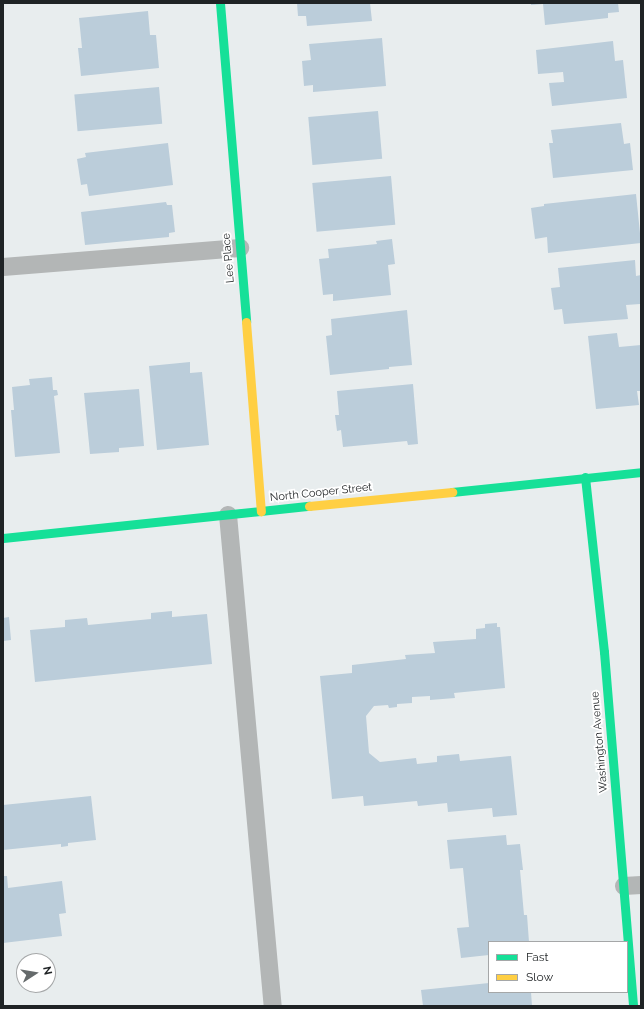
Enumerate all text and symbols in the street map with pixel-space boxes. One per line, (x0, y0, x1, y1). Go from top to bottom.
street label: Lee Place (220, 232, 238, 284)
street label: North Cooper Street (269, 481, 373, 505)
street label: Washington Avenue (589, 691, 611, 793)
legend (488, 941, 628, 993)
text: Fast (526, 950, 549, 964)
north arrow (16, 953, 56, 993)
text: N (40, 965, 54, 976)
text: Slow (526, 970, 553, 984)

